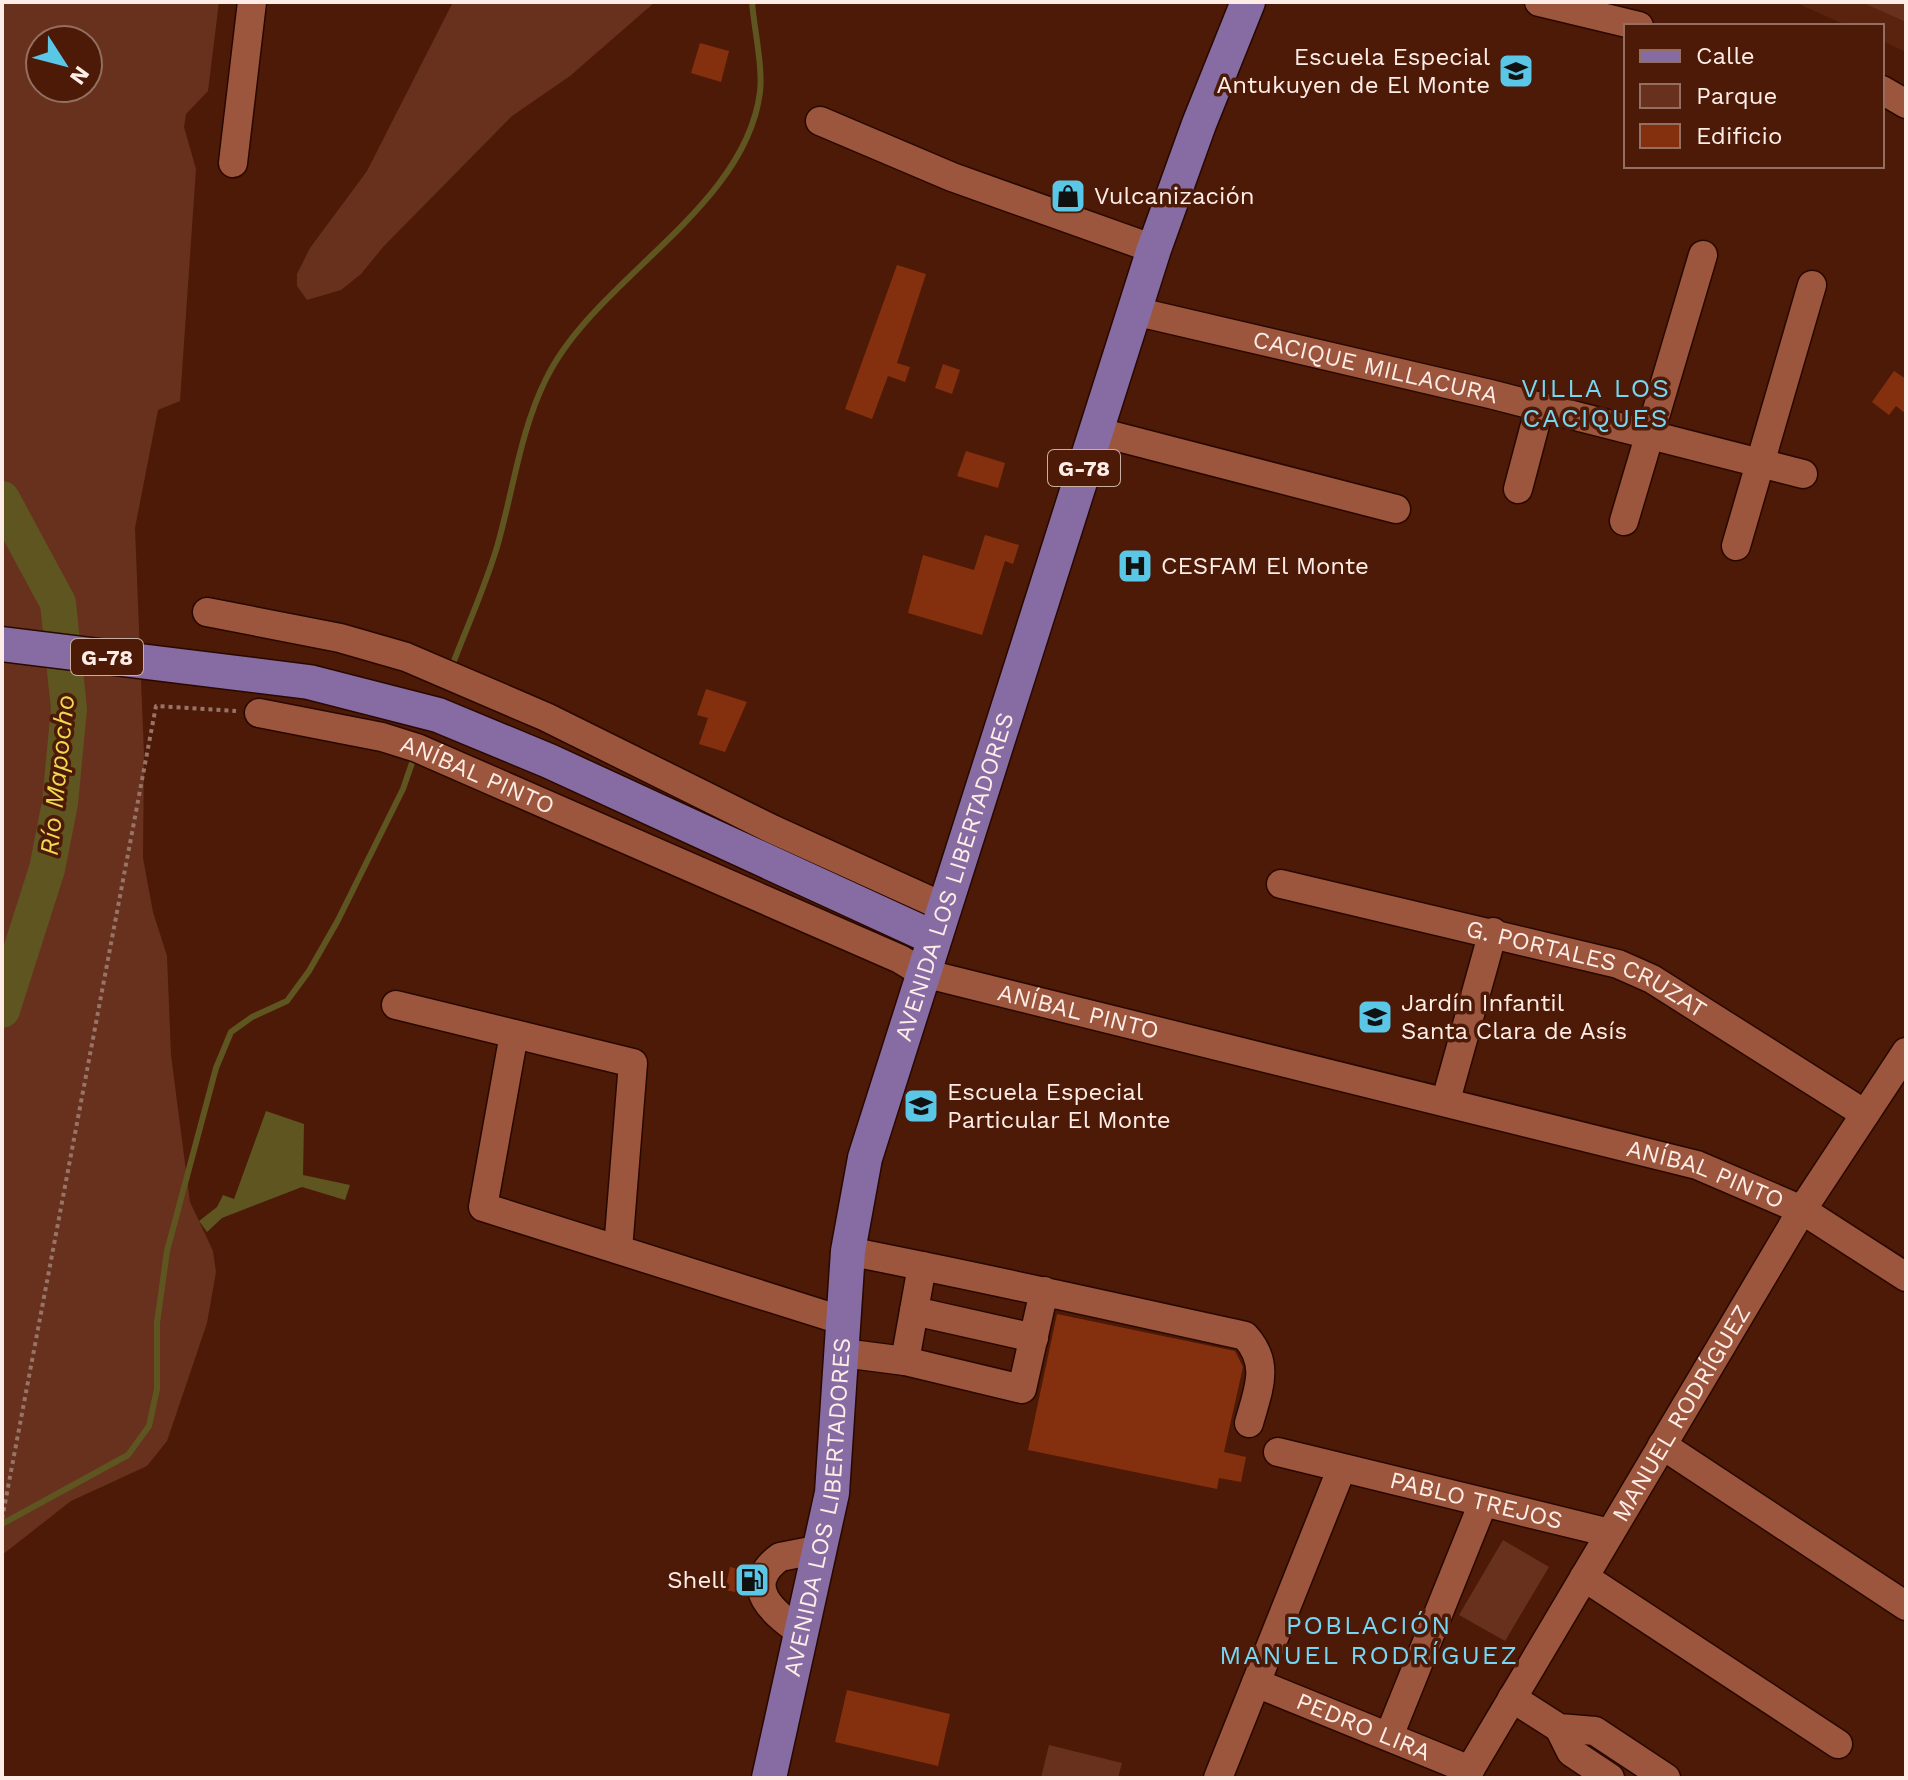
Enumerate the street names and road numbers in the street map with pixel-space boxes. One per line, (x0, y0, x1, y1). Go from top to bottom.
street label: CACIQUE MILLACURA (1250, 325, 1501, 409)
road number: G-78 (1048, 450, 1120, 486)
road number: G-78 (71, 639, 143, 675)
street label: AVENIDA LOS LIBERTADORES (889, 709, 1020, 1045)
street label: ANÍBAL PINTO (397, 730, 559, 820)
street label: G. PORTALES CRUZAT (1463, 914, 1712, 1024)
street label: ANÍBAL PINTO (995, 978, 1162, 1045)
street label: ANÍBAL PINTO (1624, 1134, 1788, 1215)
street label: MANUEL RODRÍGUEZ (1606, 1300, 1756, 1527)
street label: AVENIDA LOS LIBERTADORES (778, 1337, 856, 1679)
street label: PABLO TREJOS (1387, 1466, 1565, 1535)
street label: PEDRO LIRA (1292, 1687, 1435, 1767)

